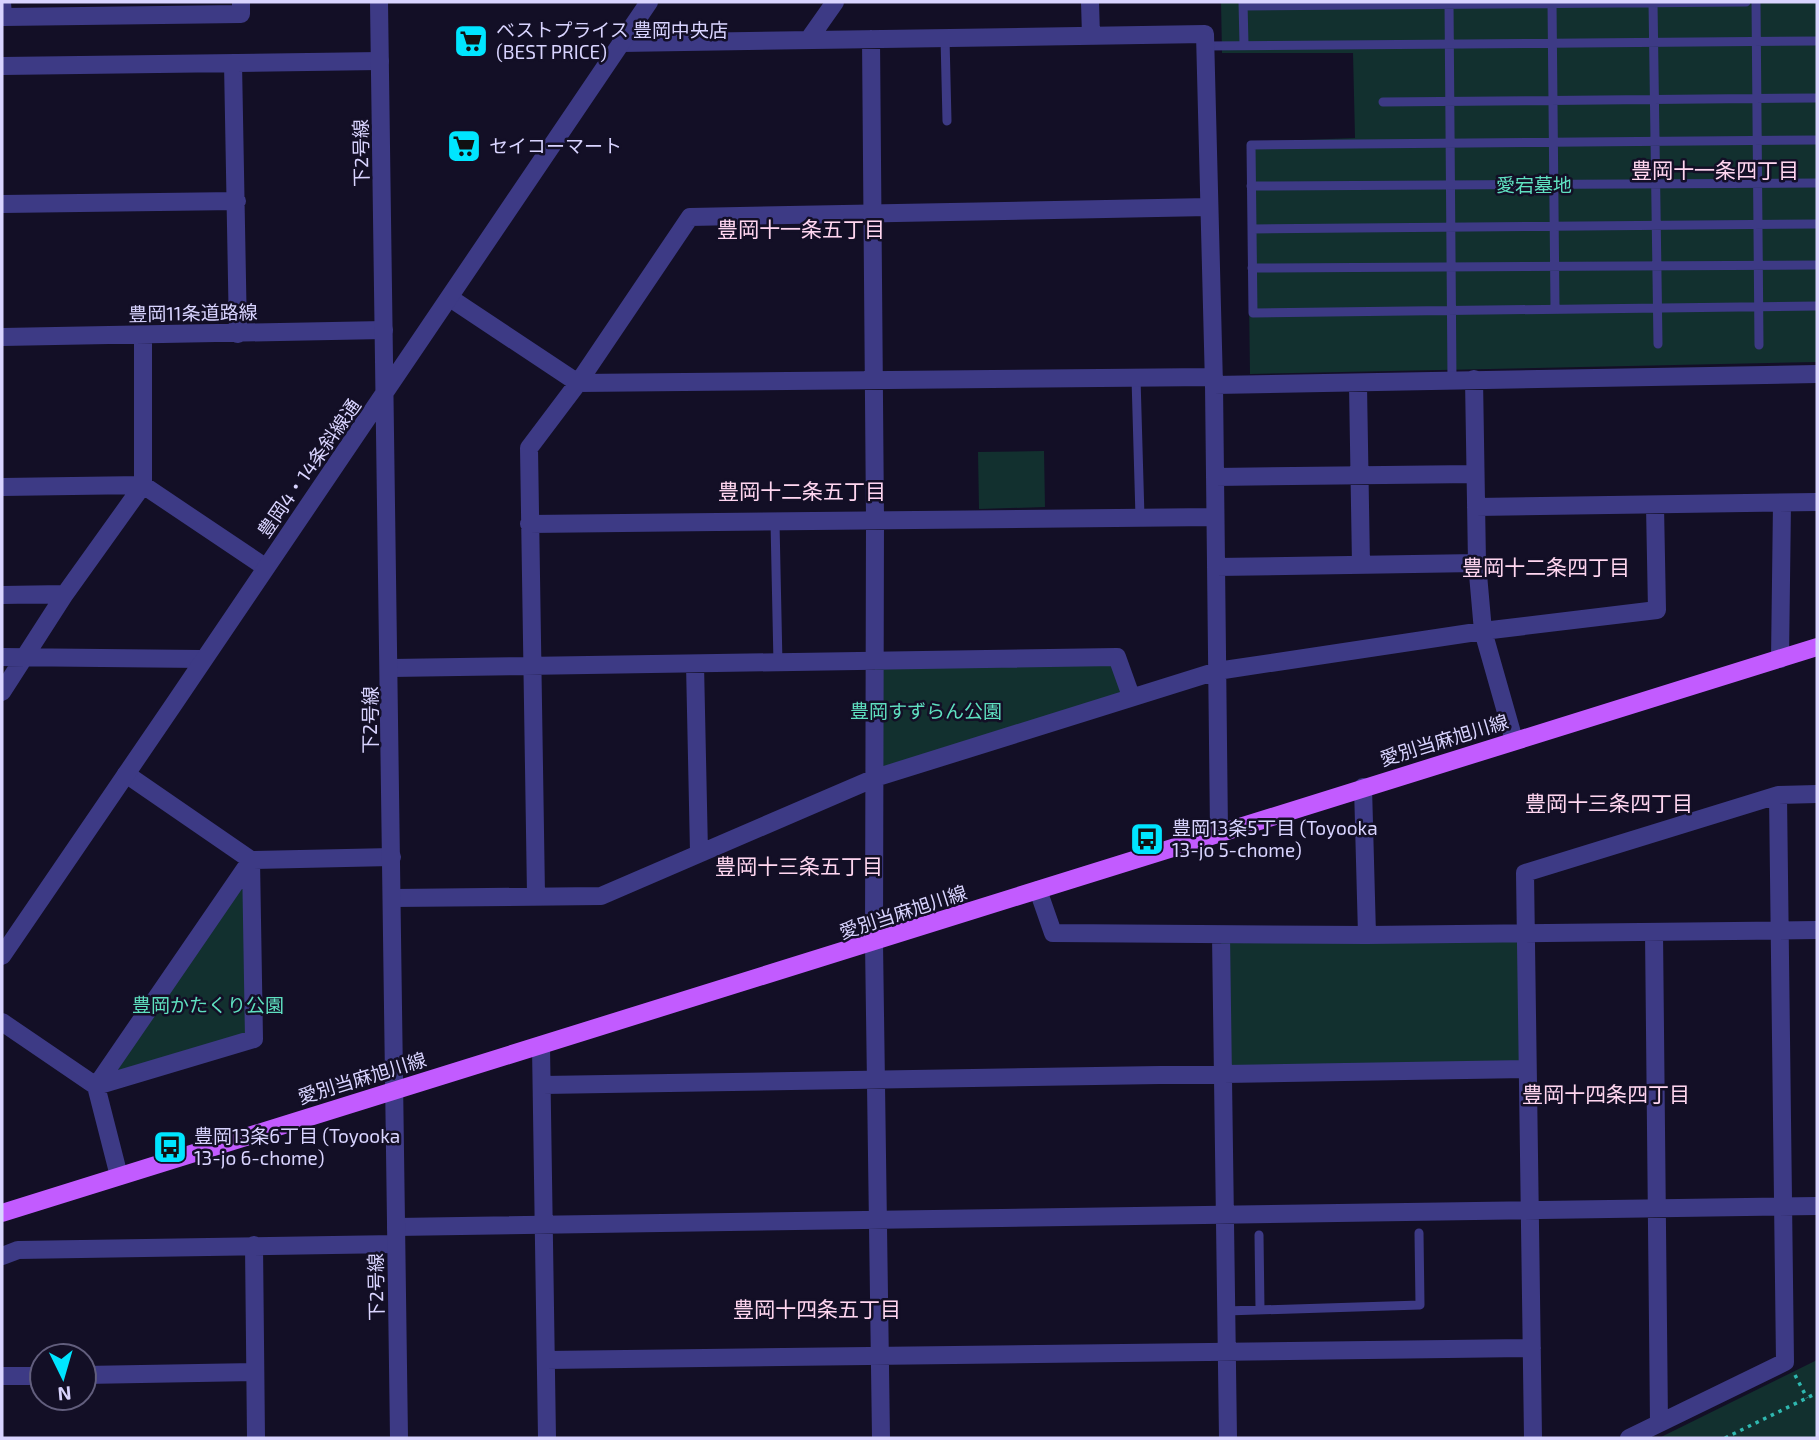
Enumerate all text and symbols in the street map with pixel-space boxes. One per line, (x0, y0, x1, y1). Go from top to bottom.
place label: ベストプライス 豊岡中央店 (BEST PRICE) (496, 18, 728, 63)
supermarket icon: ベストプライス 豊岡中央店 (BEST PRICE) (452, 22, 490, 60)
street label: 下2号線 (348, 119, 373, 187)
supermarket icon: セイコーマート (445, 127, 483, 165)
place label: セイコーマート (489, 134, 622, 157)
district label: 豊岡十一条四丁目 (1631, 157, 1799, 182)
park label: 愛宕墓地 (1496, 173, 1572, 196)
district label: 豊岡十一条五丁目 (717, 216, 885, 241)
street label: 豊岡11条道路線 (128, 300, 258, 325)
street label: 豊岡4・14条斜線通 (252, 394, 365, 541)
district label: 豊岡十二条五丁目 (718, 478, 886, 503)
district label: 豊岡十二条四丁目 (1462, 554, 1630, 579)
street label: 下2号線 (358, 686, 381, 754)
park label: 豊岡すずらん公園 (850, 699, 1002, 722)
street label: 愛別当麻旭川線 (1377, 709, 1511, 770)
district label: 豊岡十三条四丁目 (1525, 790, 1693, 815)
place label: 豊岡13条5丁目 (Toyooka 13-jo 5-chome) (1172, 816, 1378, 861)
bus stop icon: 豊岡13条5丁目 (Toyooka 13-jo 5-chome) (1128, 820, 1166, 858)
district label: 豊岡十三条五丁目 (715, 853, 883, 878)
street label: 愛別当麻旭川線 (836, 880, 970, 943)
park label: 豊岡かたくり公園 (132, 993, 284, 1016)
street label: 愛別当麻旭川線 (295, 1047, 429, 1108)
district label: 豊岡十四条四丁目 (1522, 1081, 1690, 1106)
place label: 豊岡13条6丁目 (Toyooka 13-jo 6-chome) (194, 1124, 400, 1169)
bus stop icon: 豊岡13条6丁目 (Toyooka 13-jo 6-chome) (151, 1128, 189, 1166)
street label: 下2号線 (363, 1253, 388, 1321)
district label: 豊岡十四条五丁目 (733, 1296, 901, 1321)
north arrow (28, 1342, 98, 1412)
text: N (57, 1382, 72, 1406)

